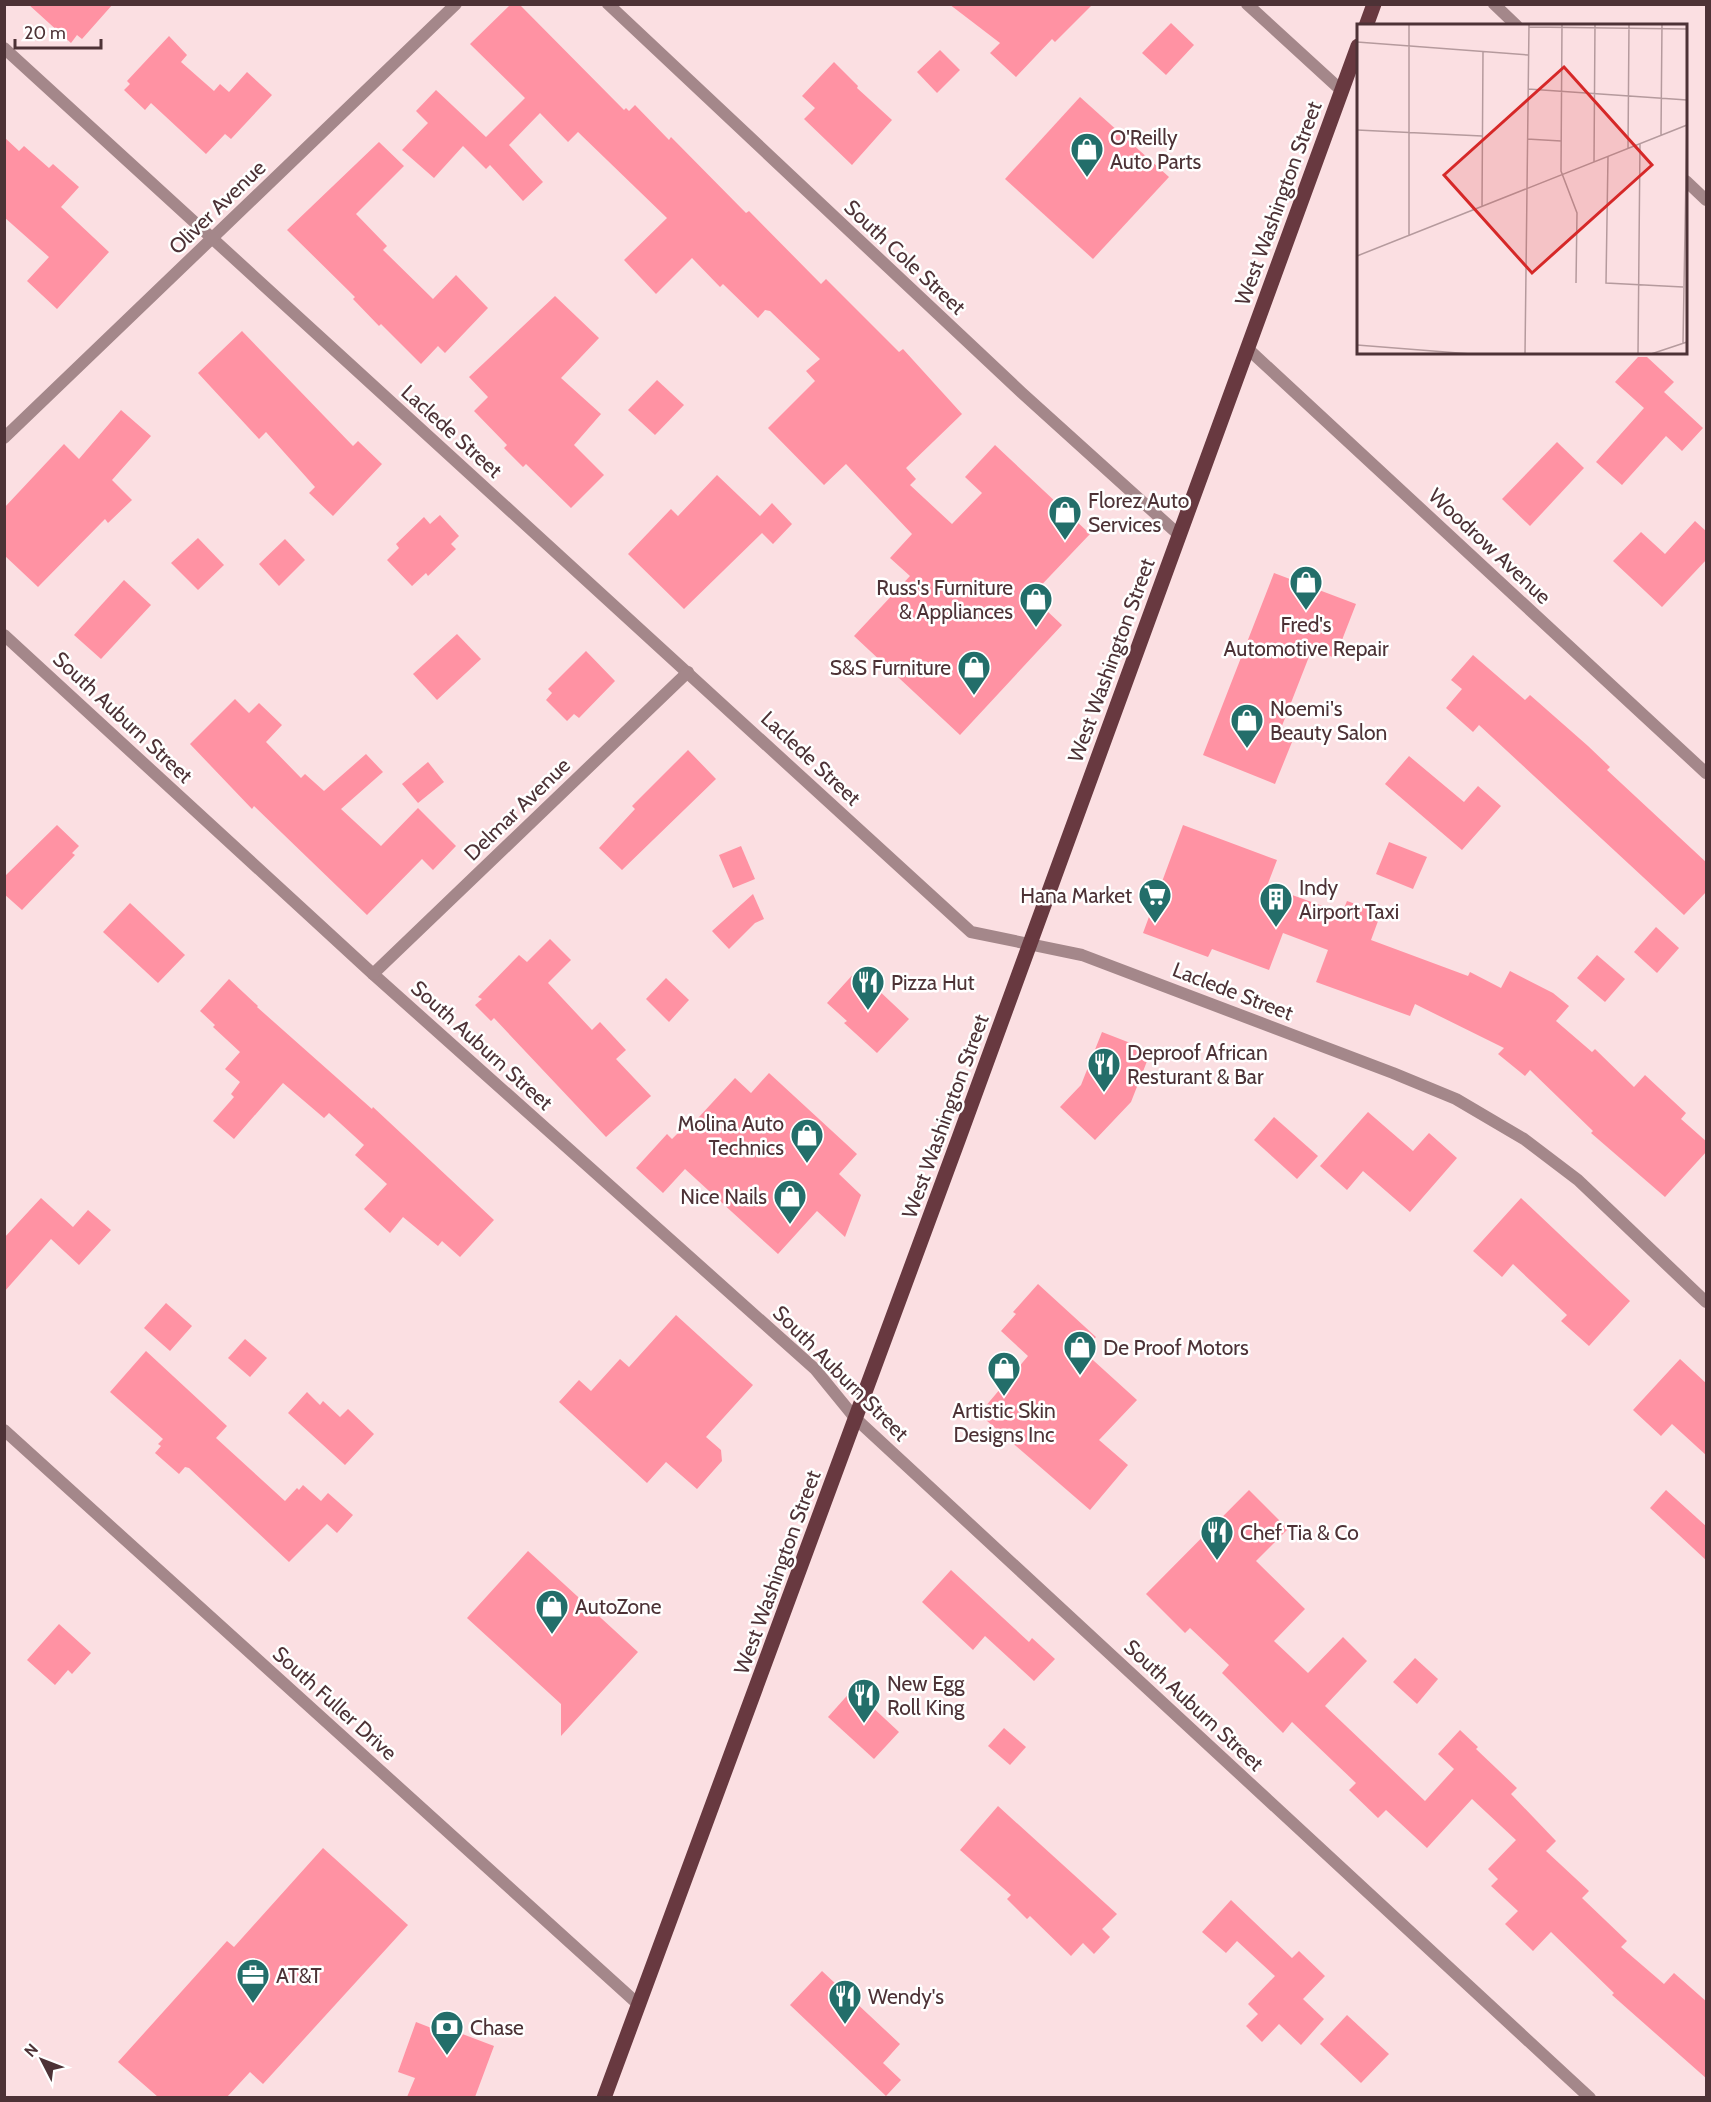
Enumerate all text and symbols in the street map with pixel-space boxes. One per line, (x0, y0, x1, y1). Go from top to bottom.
scale bar (15, 12, 100, 50)
text: 20 m (24, 22, 66, 44)
inset map (1357, 24, 1687, 354)
street label: West Washington Street (1229, 98, 1327, 308)
place label: O'Reilly Auto Parts (1110, 125, 1201, 174)
shop icon: O'Reilly Auto Parts (1069, 131, 1105, 178)
street label: Oliver Avenue (164, 155, 271, 259)
street label: South Cole Street (839, 194, 971, 320)
street label: Laclede Street (397, 379, 507, 483)
street label: Woodrow Avenue (1424, 483, 1557, 609)
place label: Florez Auto Services (1088, 488, 1189, 537)
shop icon: Florez Auto Services (1047, 494, 1083, 541)
street label: West Washington Street (1062, 555, 1160, 765)
shop icon: Fred's Automotive Repair (1288, 564, 1324, 611)
place label: Russ's Furniture & Appliances (876, 575, 1013, 624)
shop icon: Russ's Furniture & Appliances (1018, 581, 1054, 628)
place label: Fred's Automotive Repair (1223, 612, 1389, 661)
street label: South Auburn Street (48, 646, 198, 788)
shop icon: S&S Furniture (956, 649, 992, 696)
place label: S&S Furniture (830, 655, 951, 680)
place label: Noemi's Beauty Salon (1270, 696, 1387, 745)
shop icon: Noemi's Beauty Salon (1229, 702, 1265, 749)
street label: Laclede Street (756, 706, 866, 810)
street label: Delmar Avenue (459, 752, 575, 866)
place label: Indy Airport Taxi (1299, 875, 1399, 924)
supermarket icon: Hana Market (1137, 877, 1173, 924)
building icon: Indy Airport Taxi (1258, 881, 1294, 928)
place label: Hana Market (1020, 883, 1132, 908)
street label: Laclede Street (1169, 957, 1297, 1025)
restaurant icon: Pizza Hut (850, 964, 886, 1011)
place label: Pizza Hut (891, 970, 975, 995)
street label: South Auburn Street (406, 975, 558, 1115)
street label: West Washington Street (896, 1011, 994, 1221)
place label: Deproof African Resturant & Bar (1127, 1040, 1268, 1089)
restaurant icon: Deproof African Resturant & Bar (1086, 1046, 1122, 1093)
place label: Molina Auto Technics (677, 1111, 784, 1160)
shop icon: Molina Auto Technics (789, 1117, 825, 1164)
shop icon: Nice Nails (772, 1178, 808, 1225)
place label: Nice Nails (680, 1184, 767, 1209)
street label: South Auburn Street (768, 1300, 914, 1446)
shop icon: De Proof Motors (1062, 1329, 1098, 1376)
place label: De Proof Motors (1103, 1335, 1249, 1360)
shop icon: Artistic Skin Designs Inc (986, 1350, 1022, 1397)
place label: Artistic Skin Designs Inc (952, 1398, 1056, 1447)
street label: West Washington Street (728, 1467, 826, 1677)
restaurant icon: Chef Tia & Co (1199, 1514, 1235, 1561)
place label: Chef Tia & Co (1240, 1520, 1359, 1545)
shop icon: AutoZone (534, 1588, 570, 1635)
place label: AutoZone (575, 1594, 662, 1619)
street label: South Auburn Street (1119, 1634, 1269, 1776)
street label: South Fuller Drive (268, 1641, 402, 1765)
place label: New Egg Roll King (887, 1671, 965, 1720)
restaurant icon: New Egg Roll King (846, 1677, 882, 1724)
office icon: AT&T (235, 1957, 271, 2004)
place label: AT&T (276, 1963, 322, 1988)
restaurant icon: Wendy's (827, 1978, 863, 2025)
place label: Wendy's (868, 1984, 944, 2009)
bank icon: Chase (429, 2009, 465, 2056)
place label: Chase (470, 2015, 524, 2040)
north arrow (12, 2030, 72, 2090)
text: N (20, 2040, 42, 2061)

